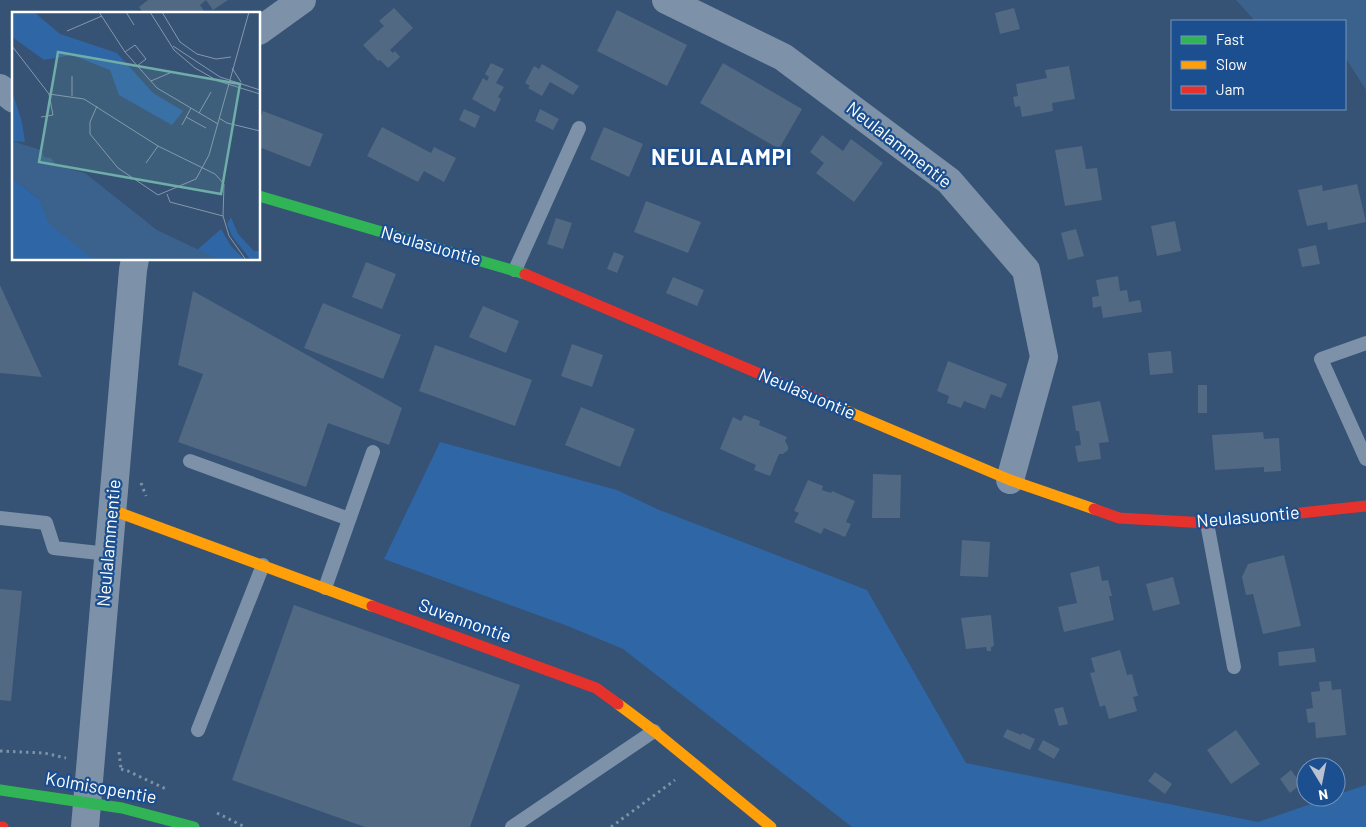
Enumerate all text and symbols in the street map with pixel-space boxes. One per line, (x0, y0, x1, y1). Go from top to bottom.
inset map (12, 12, 260, 260)
legend (1171, 20, 1346, 110)
text: Fast (1216, 30, 1244, 48)
text: Slow (1216, 55, 1247, 73)
text: Jam (1216, 80, 1245, 98)
street label: Neulalammentie (843, 96, 957, 192)
district label: NEULALAMPI (651, 143, 793, 169)
street label: Neulasuontie (379, 220, 484, 270)
street label: Neulasuontie (756, 363, 859, 423)
street label: Neulalammentie (91, 478, 125, 608)
street label: Neulasuontie (1195, 501, 1300, 531)
street label: Suvannontie (416, 593, 515, 647)
north arrow (1296, 757, 1346, 807)
street label: Kolmisopentie (44, 766, 158, 808)
text: N (1317, 786, 1329, 804)

